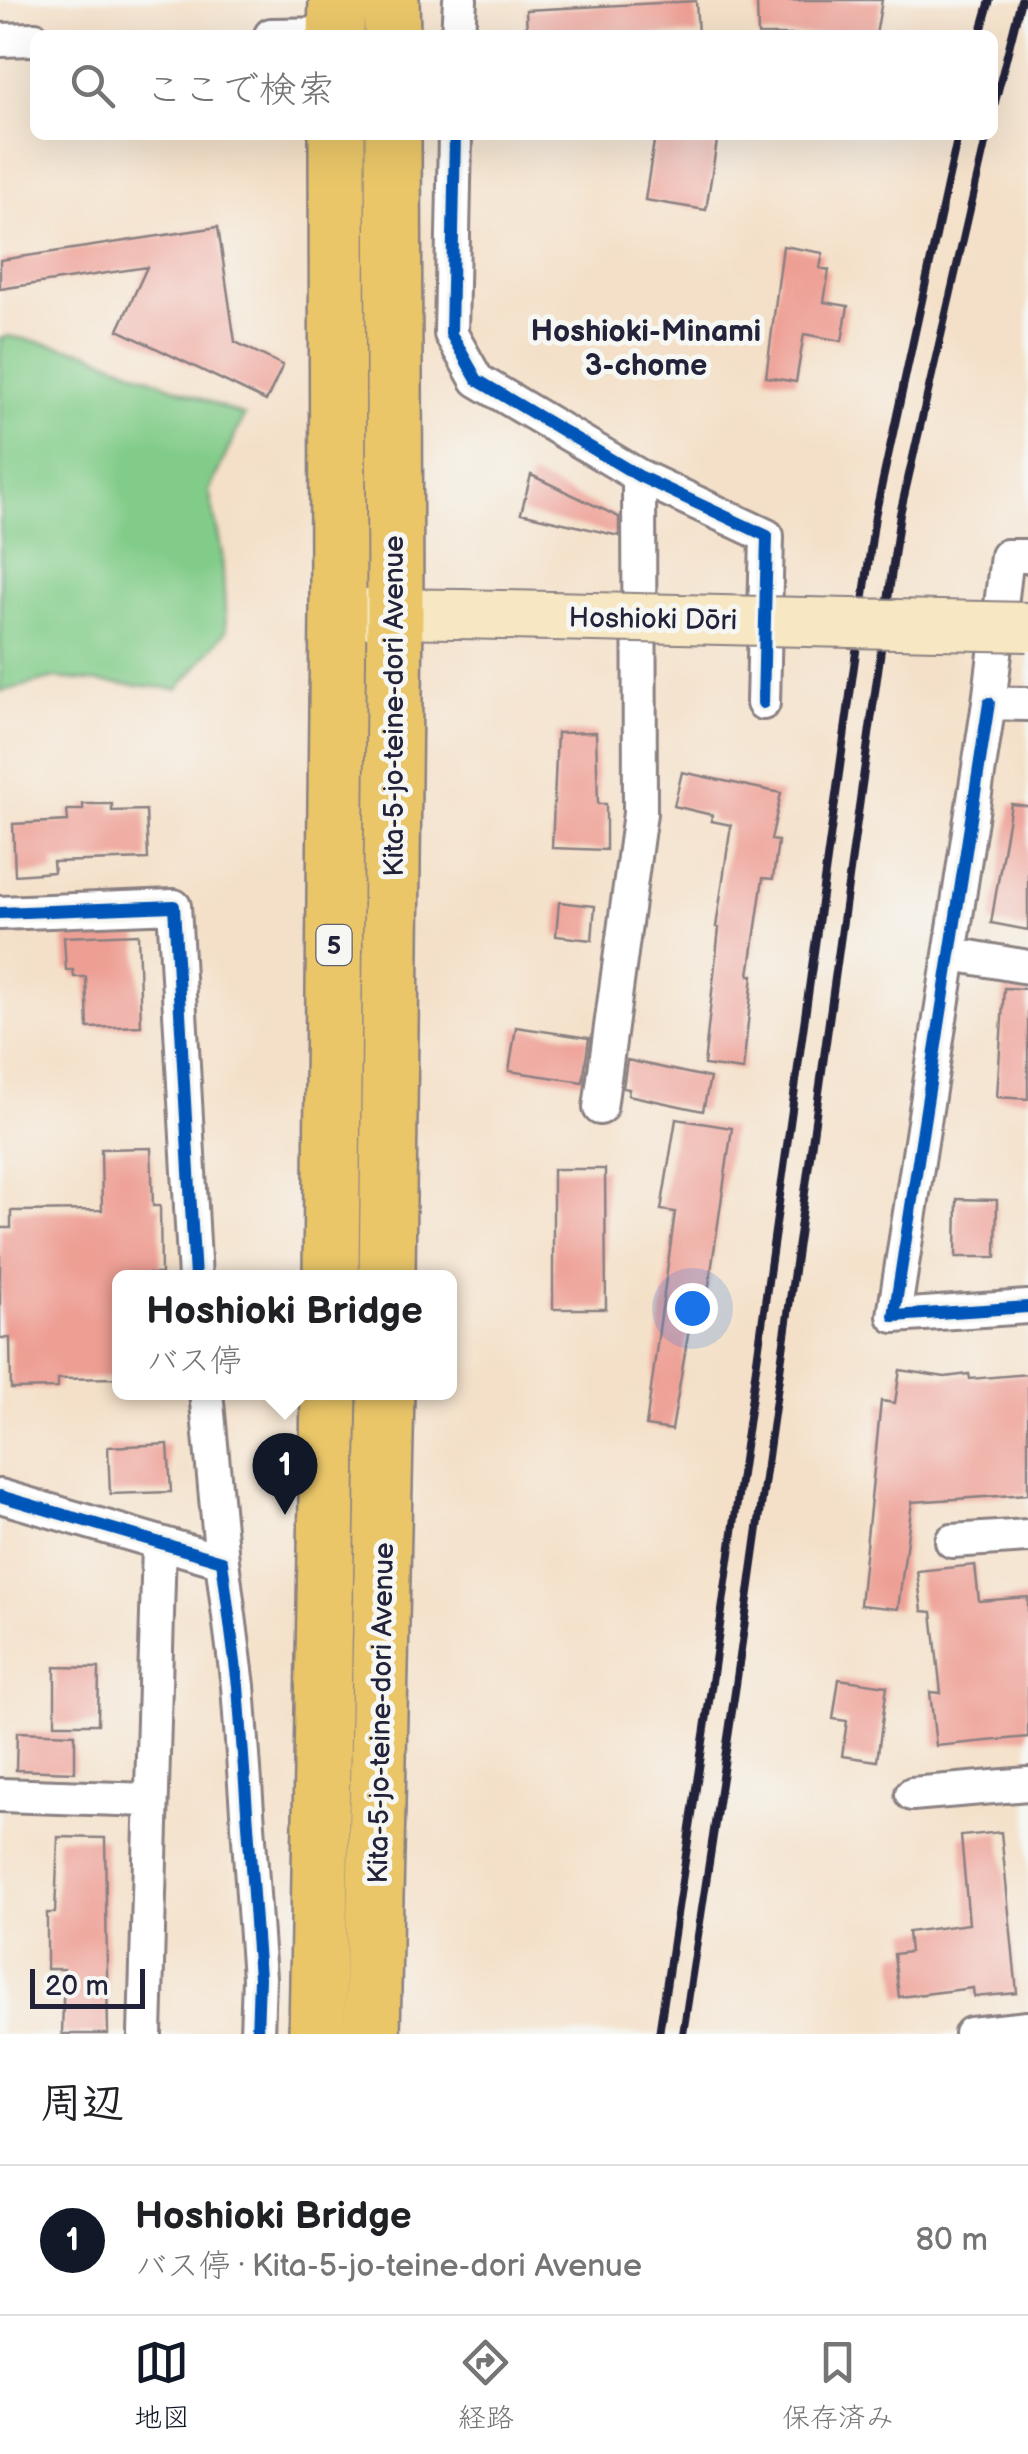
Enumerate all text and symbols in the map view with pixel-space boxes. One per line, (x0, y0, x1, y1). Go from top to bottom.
search box (30, 30, 998, 140)
icon: search (65, 58, 120, 113)
text: ここで検索 (145, 68, 335, 113)
district label: Hoshioki-Minami 3-chome (531, 314, 761, 384)
street label: Kita-5-jo-teine-dori Avenue (378, 535, 411, 877)
street label: Hoshioki Dōri (568, 602, 738, 637)
road number: 5 (316, 925, 352, 965)
popup (112, 1270, 457, 1400)
your location (667, 1283, 718, 1334)
text: Hoshioki Bridge (146, 1289, 423, 1334)
text: バス停 (146, 1342, 242, 1381)
pin: 1 (252, 1432, 318, 1515)
street label: Kita-5-jo-teine-dori Avenue (362, 1542, 401, 1884)
scale bar (30, 1964, 145, 2008)
text: 20 m (45, 1970, 109, 2003)
text: 周辺 (40, 2079, 124, 2130)
text: Hoshioki Bridge (135, 2194, 412, 2239)
text: 1 (66, 2221, 79, 2260)
text: 80 m (915, 2221, 988, 2260)
text: バス停 · Kita-5-jo-teine-dori Avenue (135, 2247, 642, 2286)
tab: 地図 (134, 2335, 190, 2435)
tab: 経路 (458, 2335, 514, 2435)
tab: 保存済み (782, 2335, 894, 2435)

